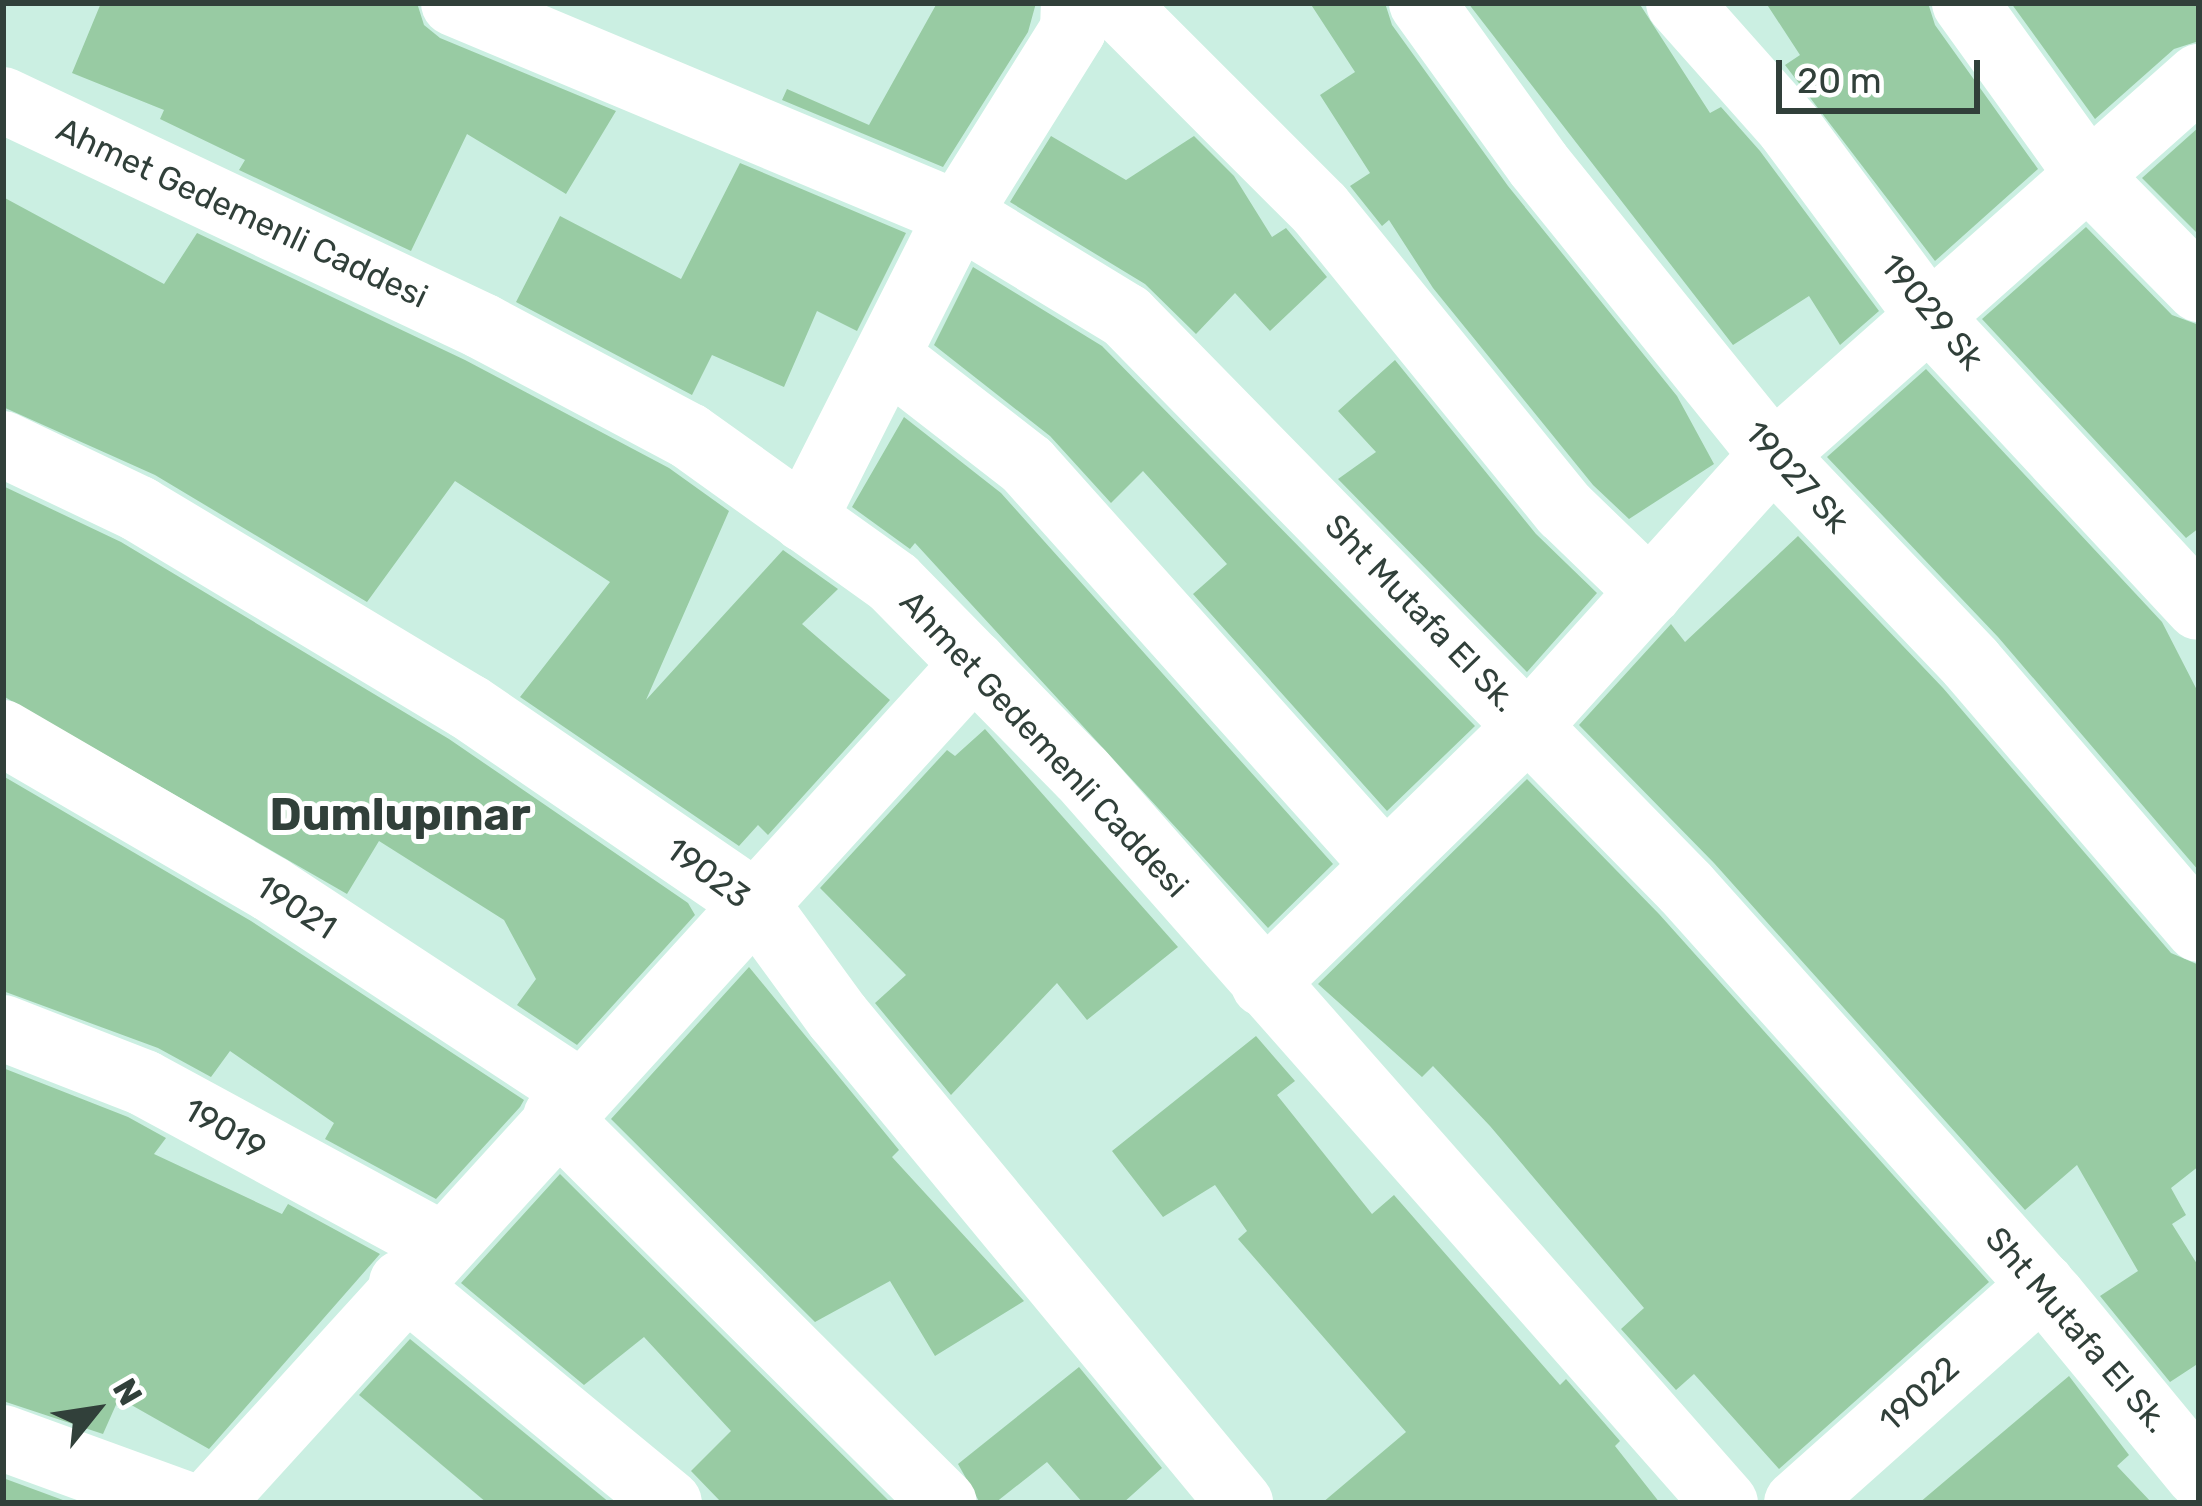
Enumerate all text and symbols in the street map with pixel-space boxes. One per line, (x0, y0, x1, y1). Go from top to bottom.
scale bar (1782, 36, 1986, 110)
text: 20 m (1797, 59, 1882, 102)
street label: Ahmet Gedemenli Caddesi (50, 110, 434, 316)
street label: 19029 Sk (1872, 246, 1992, 378)
street label: 19027 Sk (1737, 413, 1857, 541)
street label: Sht Mutafa El Sk. (1317, 506, 1525, 720)
street label: Ahmet Gedemenli Caddesi (892, 583, 1196, 905)
district label: Dumlupınar (269, 788, 531, 842)
street label: 19023 (658, 829, 758, 917)
street label: 19021 (248, 866, 344, 948)
street label: 19019 (177, 1090, 273, 1168)
street label: Sht Mutafa El Sk. (1977, 1219, 2177, 1441)
street label: 19022 (1871, 1348, 1967, 1440)
north arrow (36, 1350, 156, 1470)
text: N (105, 1372, 150, 1412)

